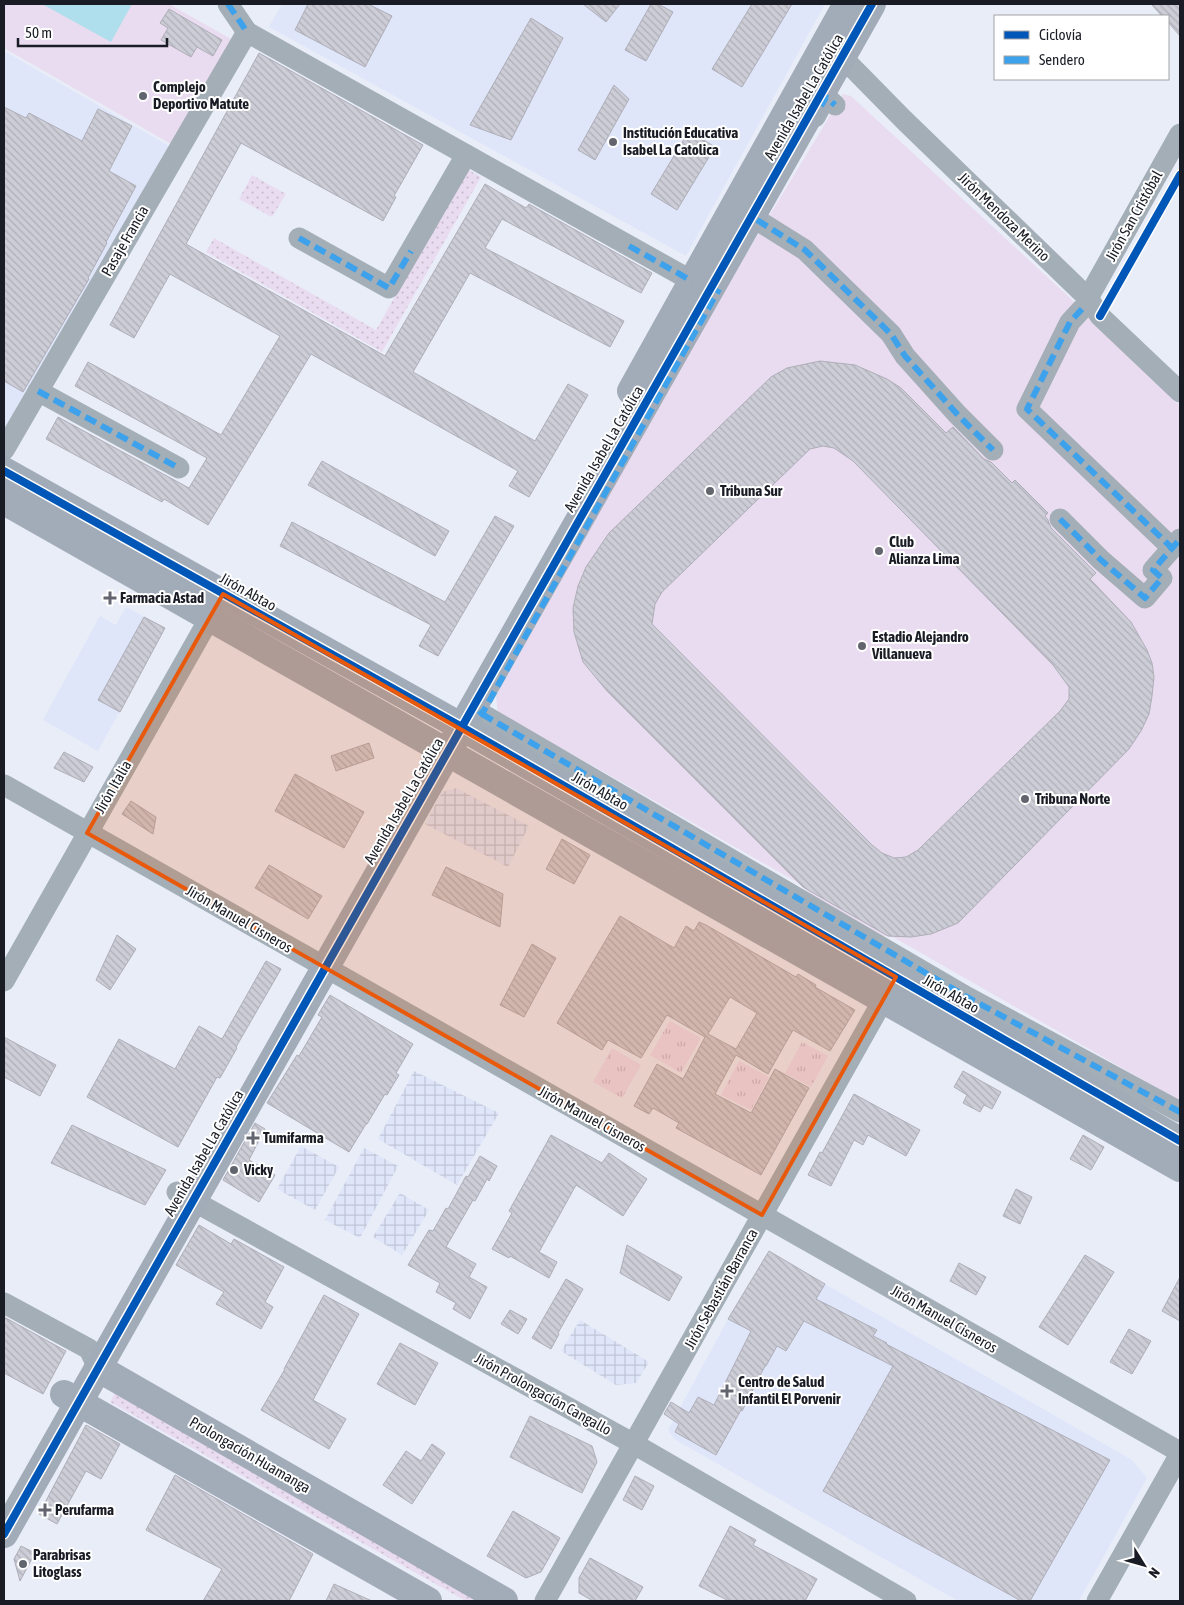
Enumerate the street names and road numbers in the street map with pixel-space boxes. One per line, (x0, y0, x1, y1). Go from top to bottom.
street label: Avenida Isabel La Católica (760, 31, 847, 163)
street label: Jirón San Cristóbal (1102, 168, 1165, 264)
street label: Jirón Mendoza Merino (955, 169, 1054, 265)
street label: Pasaje Francia (98, 202, 152, 279)
street label: Avenida Isabel La Católica (560, 383, 647, 515)
street label: Jirón Abtao (217, 569, 279, 614)
street label: Avenida Isabel La Católica (360, 735, 447, 867)
street label: Jirón Italia (91, 757, 135, 816)
street label: Jirón Abtao (569, 768, 631, 813)
street label: Jirón Manuel Cisneros (183, 881, 295, 956)
street label: Jirón Abtao (920, 971, 982, 1016)
street label: Jirón Manuel Cisneros (536, 1082, 649, 1155)
street label: Avenida Isabel La Católica (160, 1087, 247, 1219)
street label: Jirón Sebastián Barranca (680, 1226, 761, 1352)
street label: Jirón Manuel Cisneros (888, 1281, 1000, 1356)
street label: Jirón Prolongación Cangallo (472, 1349, 614, 1438)
street label: Prolongación Huamanga (187, 1413, 314, 1496)

